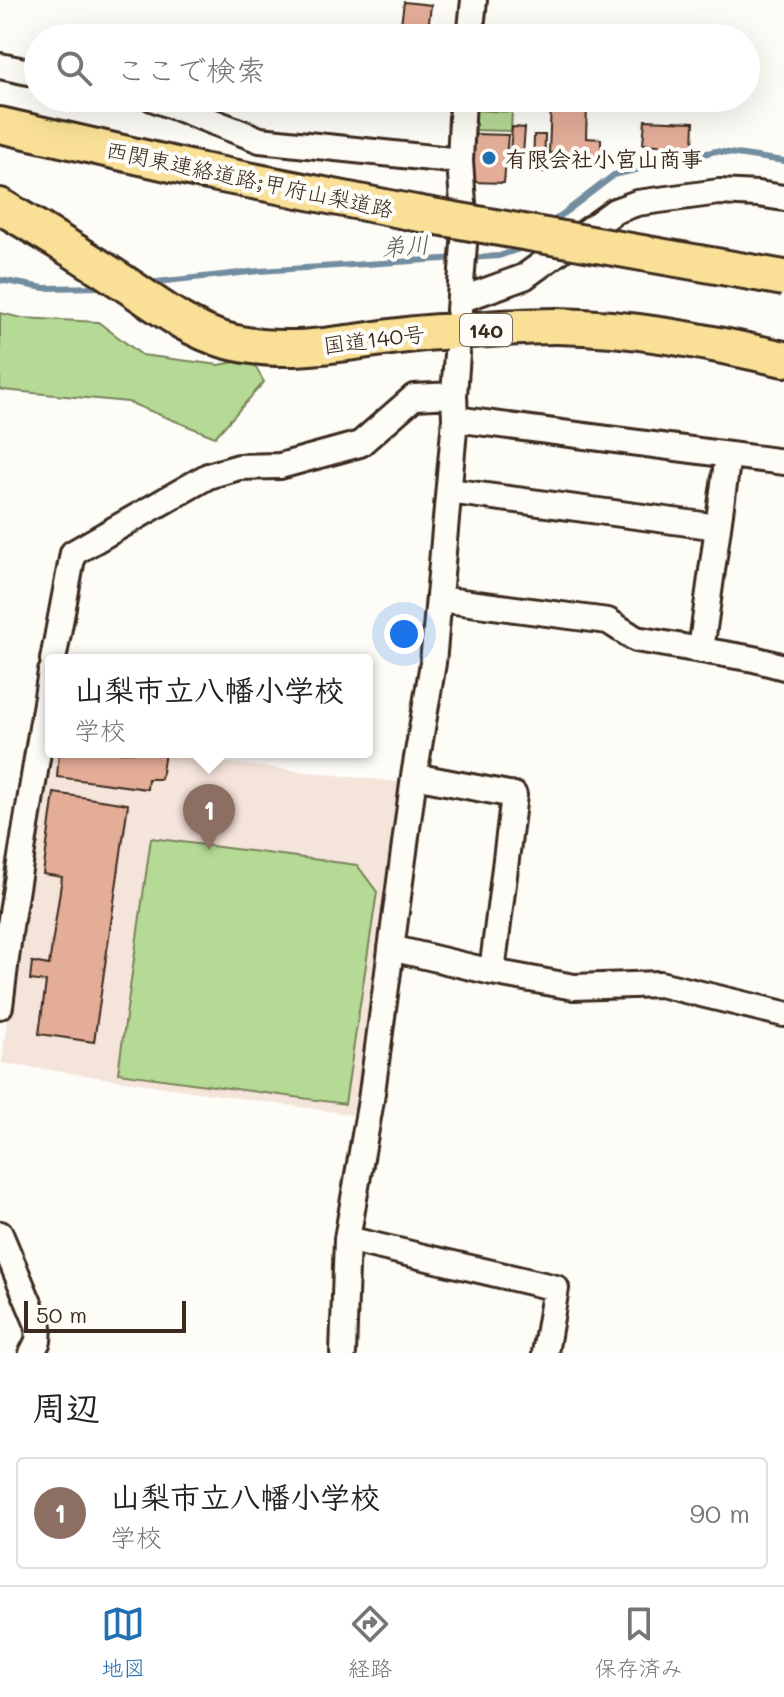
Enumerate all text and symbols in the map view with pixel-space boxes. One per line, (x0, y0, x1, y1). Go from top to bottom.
search box (24, 24, 760, 112)
icon: search (52, 46, 96, 90)
text: ここで検索 (116, 49, 266, 89)
street label: 西関東連絡道路;甲府山梨道路 (104, 134, 396, 224)
place label: 有限会社小宮山商事 (505, 144, 703, 173)
marker: 有限会社小宮山商事 (480, 149, 498, 167)
water label: 弟川 (380, 228, 430, 262)
road number: 140 (460, 314, 512, 346)
street label: 国道140号 (321, 318, 427, 360)
your location (384, 614, 424, 654)
popup (45, 654, 373, 758)
text: 山梨市立八幡小学校 (74, 669, 344, 709)
text: 学校 (74, 713, 126, 747)
pin: 1 (183, 784, 235, 850)
scale bar (24, 1297, 186, 1333)
text: 50 m (36, 1300, 87, 1329)
text: 周辺 (32, 1384, 100, 1429)
text: 山梨市立八幡小学校 (110, 1476, 380, 1516)
text: 1 (54, 1496, 66, 1530)
text: 90 m (690, 1496, 750, 1530)
text: 学校 (110, 1520, 162, 1554)
tab: 地図 (101, 1602, 145, 1682)
tab: 経路 (348, 1602, 392, 1682)
tab: 保存済み (595, 1602, 683, 1682)

